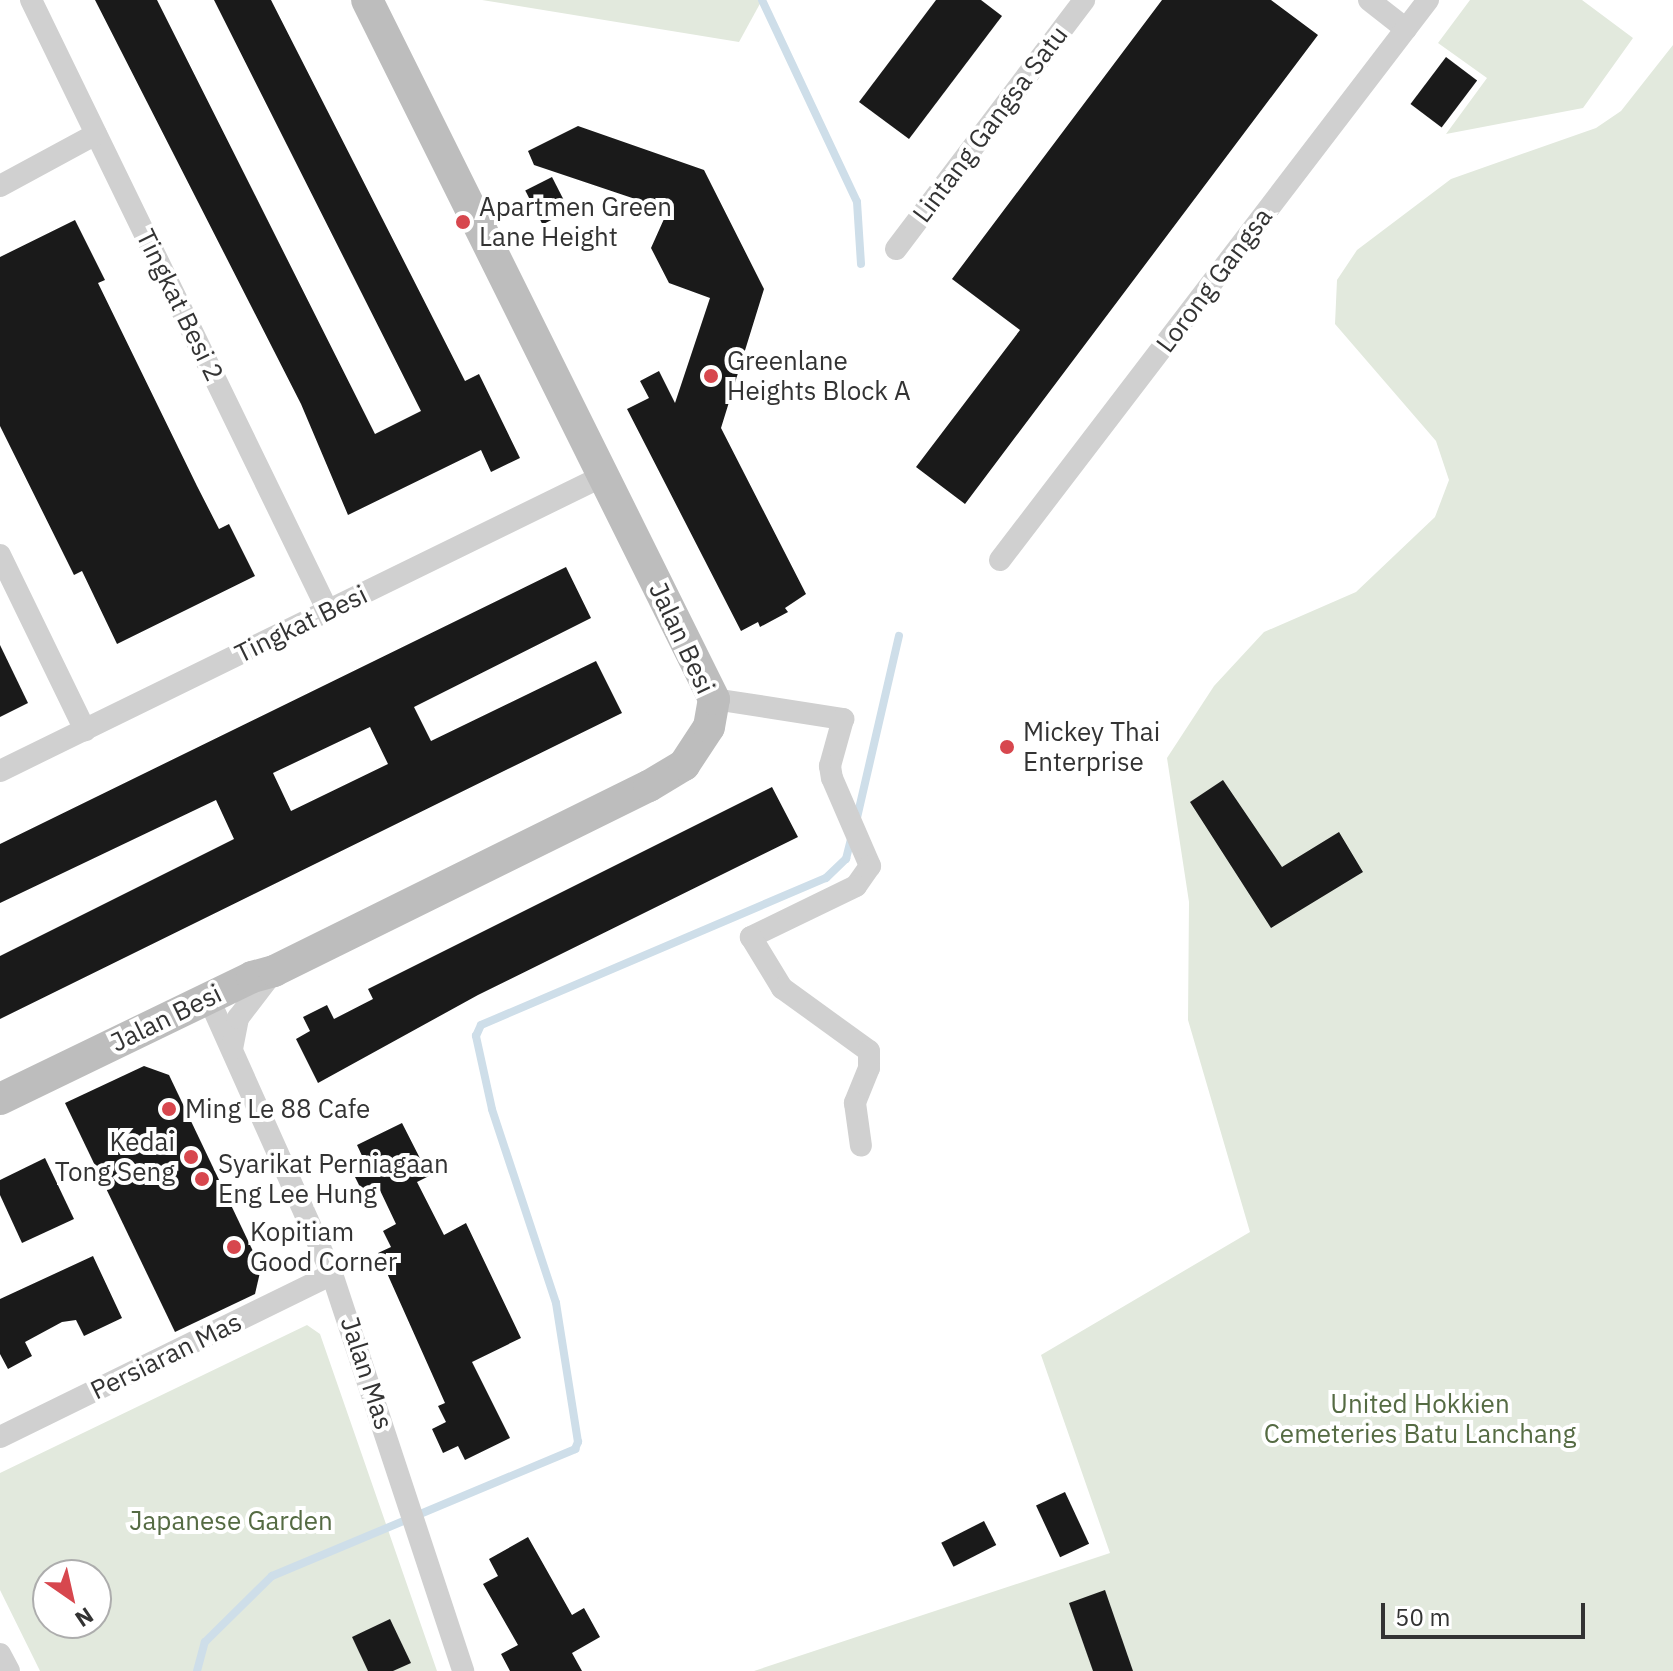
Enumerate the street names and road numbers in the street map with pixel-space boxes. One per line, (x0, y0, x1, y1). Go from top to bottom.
street label: Lintang Gangsa Satu (906, 20, 1074, 228)
street label: Lorong Gangsa (1150, 202, 1278, 358)
street label: Tingkat Besi 2 (130, 224, 230, 386)
street label: Jalan Besi (643, 577, 721, 699)
street label: Tingkat Besi (230, 579, 372, 669)
street label: Jalan Besi (105, 978, 227, 1058)
street label: Persiaran Mas (85, 1306, 247, 1406)
street label: Jalan Mas (334, 1313, 400, 1433)

